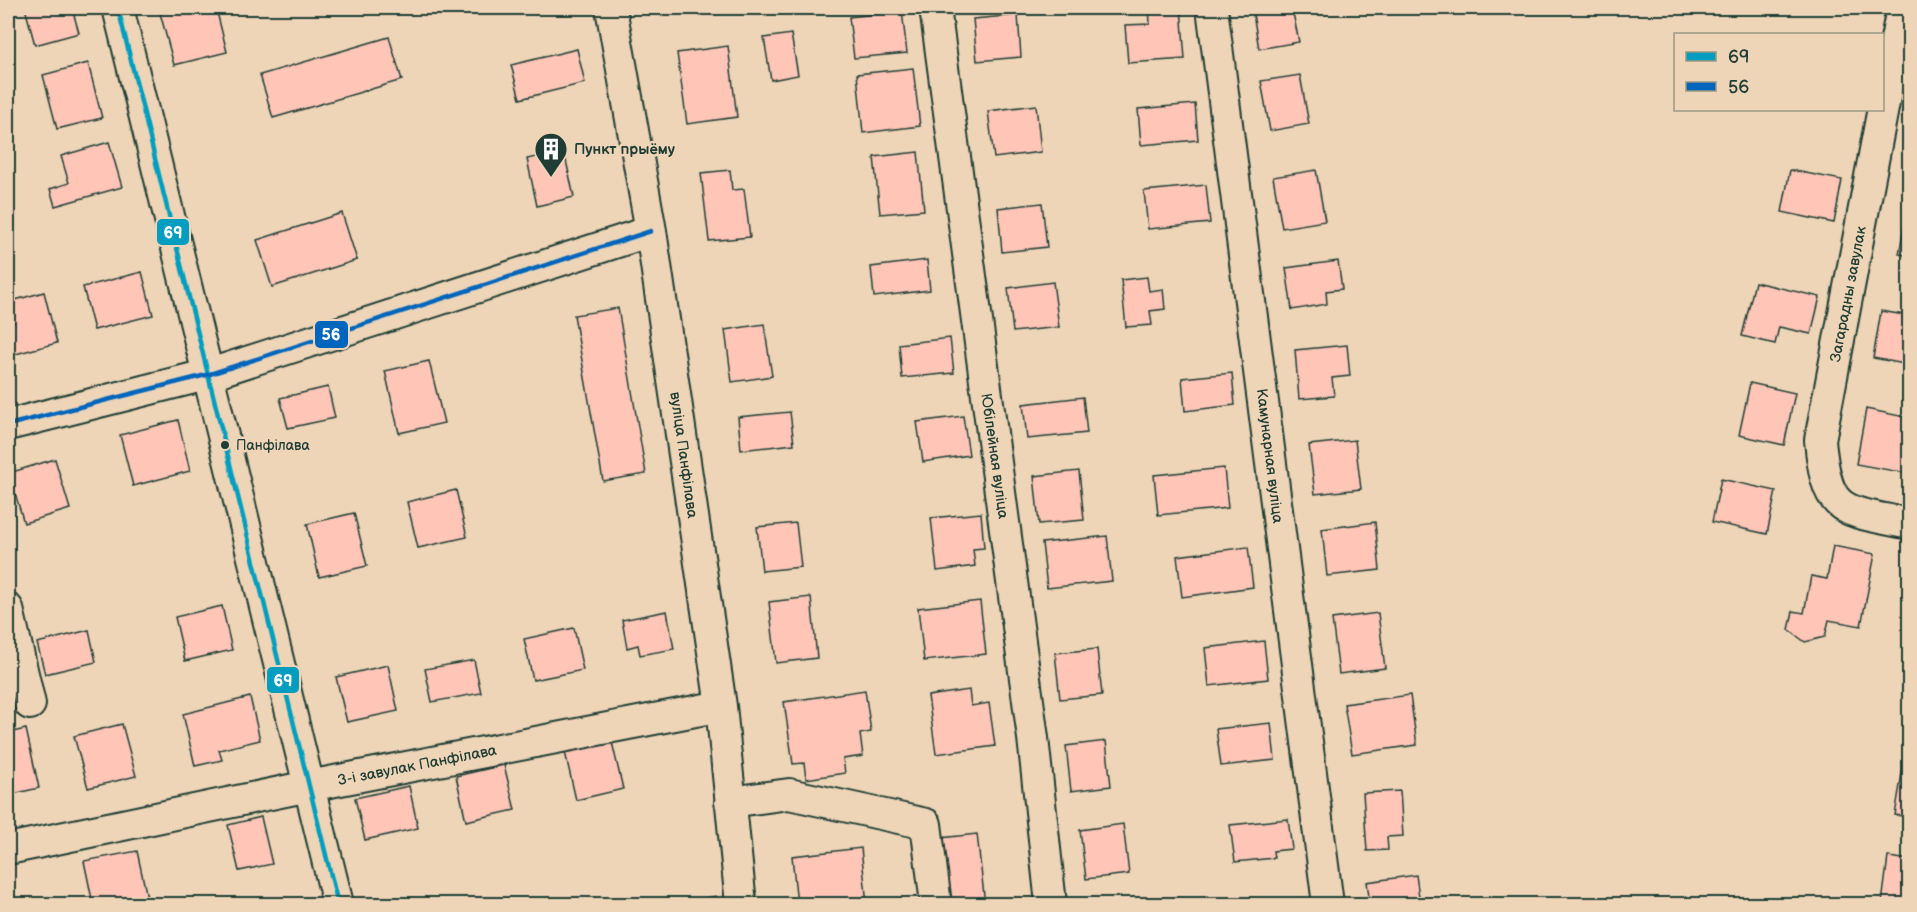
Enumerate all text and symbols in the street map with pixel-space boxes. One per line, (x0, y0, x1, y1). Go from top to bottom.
legend (1674, 33, 1884, 111)
text: 69 (1728, 47, 1749, 68)
text: 56 (1728, 77, 1749, 98)
building icon: Пункт прыёму (533, 131, 569, 178)
place label: Пункт прыёму (574, 140, 676, 159)
line badge: 69 (156, 218, 190, 246)
text: 69 (163, 224, 183, 243)
street label: Загарадны завулак (1826, 225, 1871, 364)
line badge: 56 (314, 320, 349, 349)
text: 56 (322, 326, 341, 345)
street label: Камунарная вуліца (1252, 388, 1287, 525)
street label: вуліца Панфілава (665, 391, 702, 520)
street label: Юбілейная вуліца (976, 392, 1013, 520)
place label: Панфілава (236, 437, 310, 454)
marker: Панфілава (219, 439, 231, 451)
line badge: 69 (266, 666, 300, 694)
text: 69 (273, 672, 293, 691)
street label: 3-і завулак Панфілава (336, 741, 498, 790)

